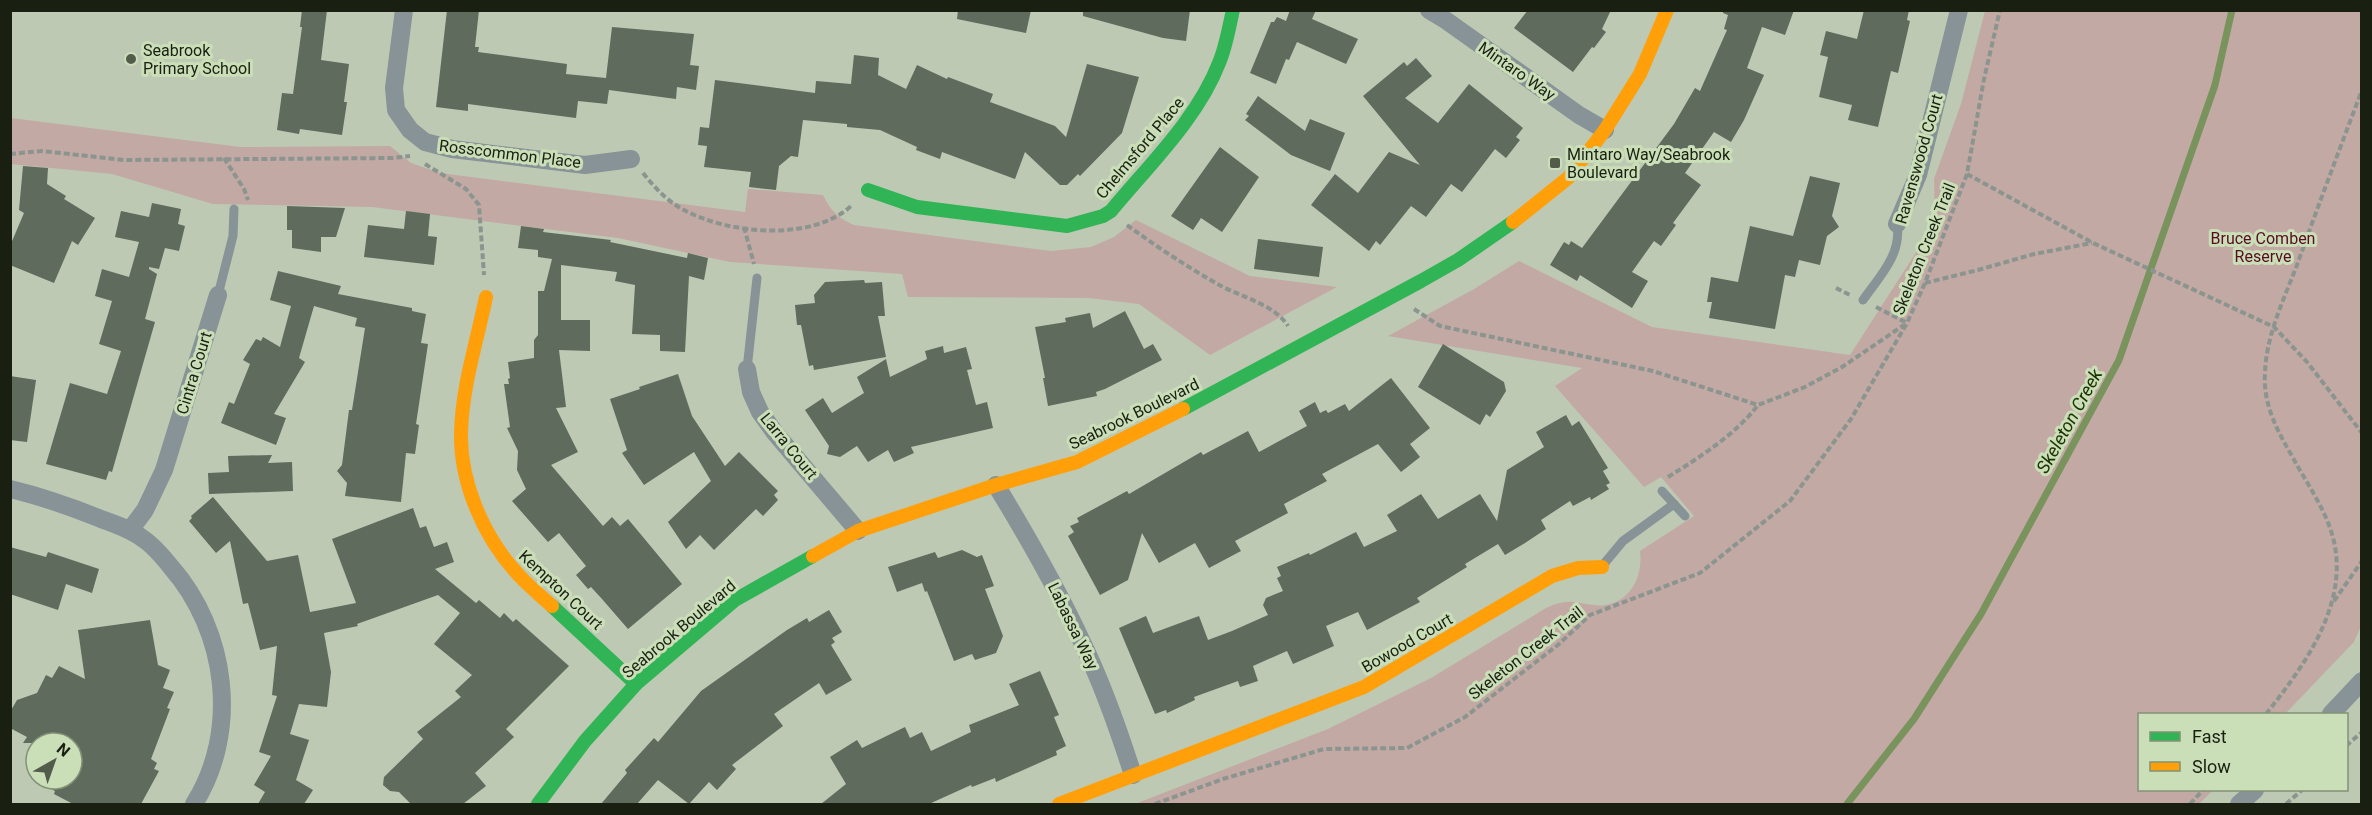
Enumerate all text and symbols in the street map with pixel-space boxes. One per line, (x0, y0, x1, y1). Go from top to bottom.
street label: Mintaro Way (1475, 38, 1559, 105)
place label: Seabrook Primary School (143, 41, 251, 78)
marker: Seabrook Primary School (124, 52, 138, 66)
street label: Ravenswood Court (1891, 92, 1947, 226)
street label: Chelmsford Place (1092, 93, 1188, 203)
street label: Rosscommon Place (438, 136, 582, 172)
place label: Mintaro Way/Seabrook Boulevard (1567, 145, 1731, 182)
marker: Mintaro Way/Seabrook Boulevard (1548, 156, 1562, 170)
street label: Skeleton Creek Trail (1889, 180, 1959, 318)
park label: Bruce Comben Reserve (2211, 229, 2315, 266)
street label: Cintra Court (172, 329, 216, 417)
water label: Skeleton Creek (2032, 364, 2107, 477)
street label: Seabrook Boulevard (1066, 374, 1202, 454)
street label: Larra Court (756, 409, 822, 483)
street label: Kempton Court (515, 546, 607, 634)
street label: Seabrook Boulevard (618, 576, 740, 682)
street label: Labassa Way (1044, 579, 1102, 673)
street label: Skeleton Creek Trail (1465, 602, 1587, 704)
street label: Bowood Court (1358, 609, 1456, 677)
legend (2138, 713, 2348, 791)
text: Fast (2192, 726, 2227, 747)
north arrow (24, 731, 84, 791)
text: N (53, 739, 74, 761)
text: Slow (2192, 756, 2231, 777)

